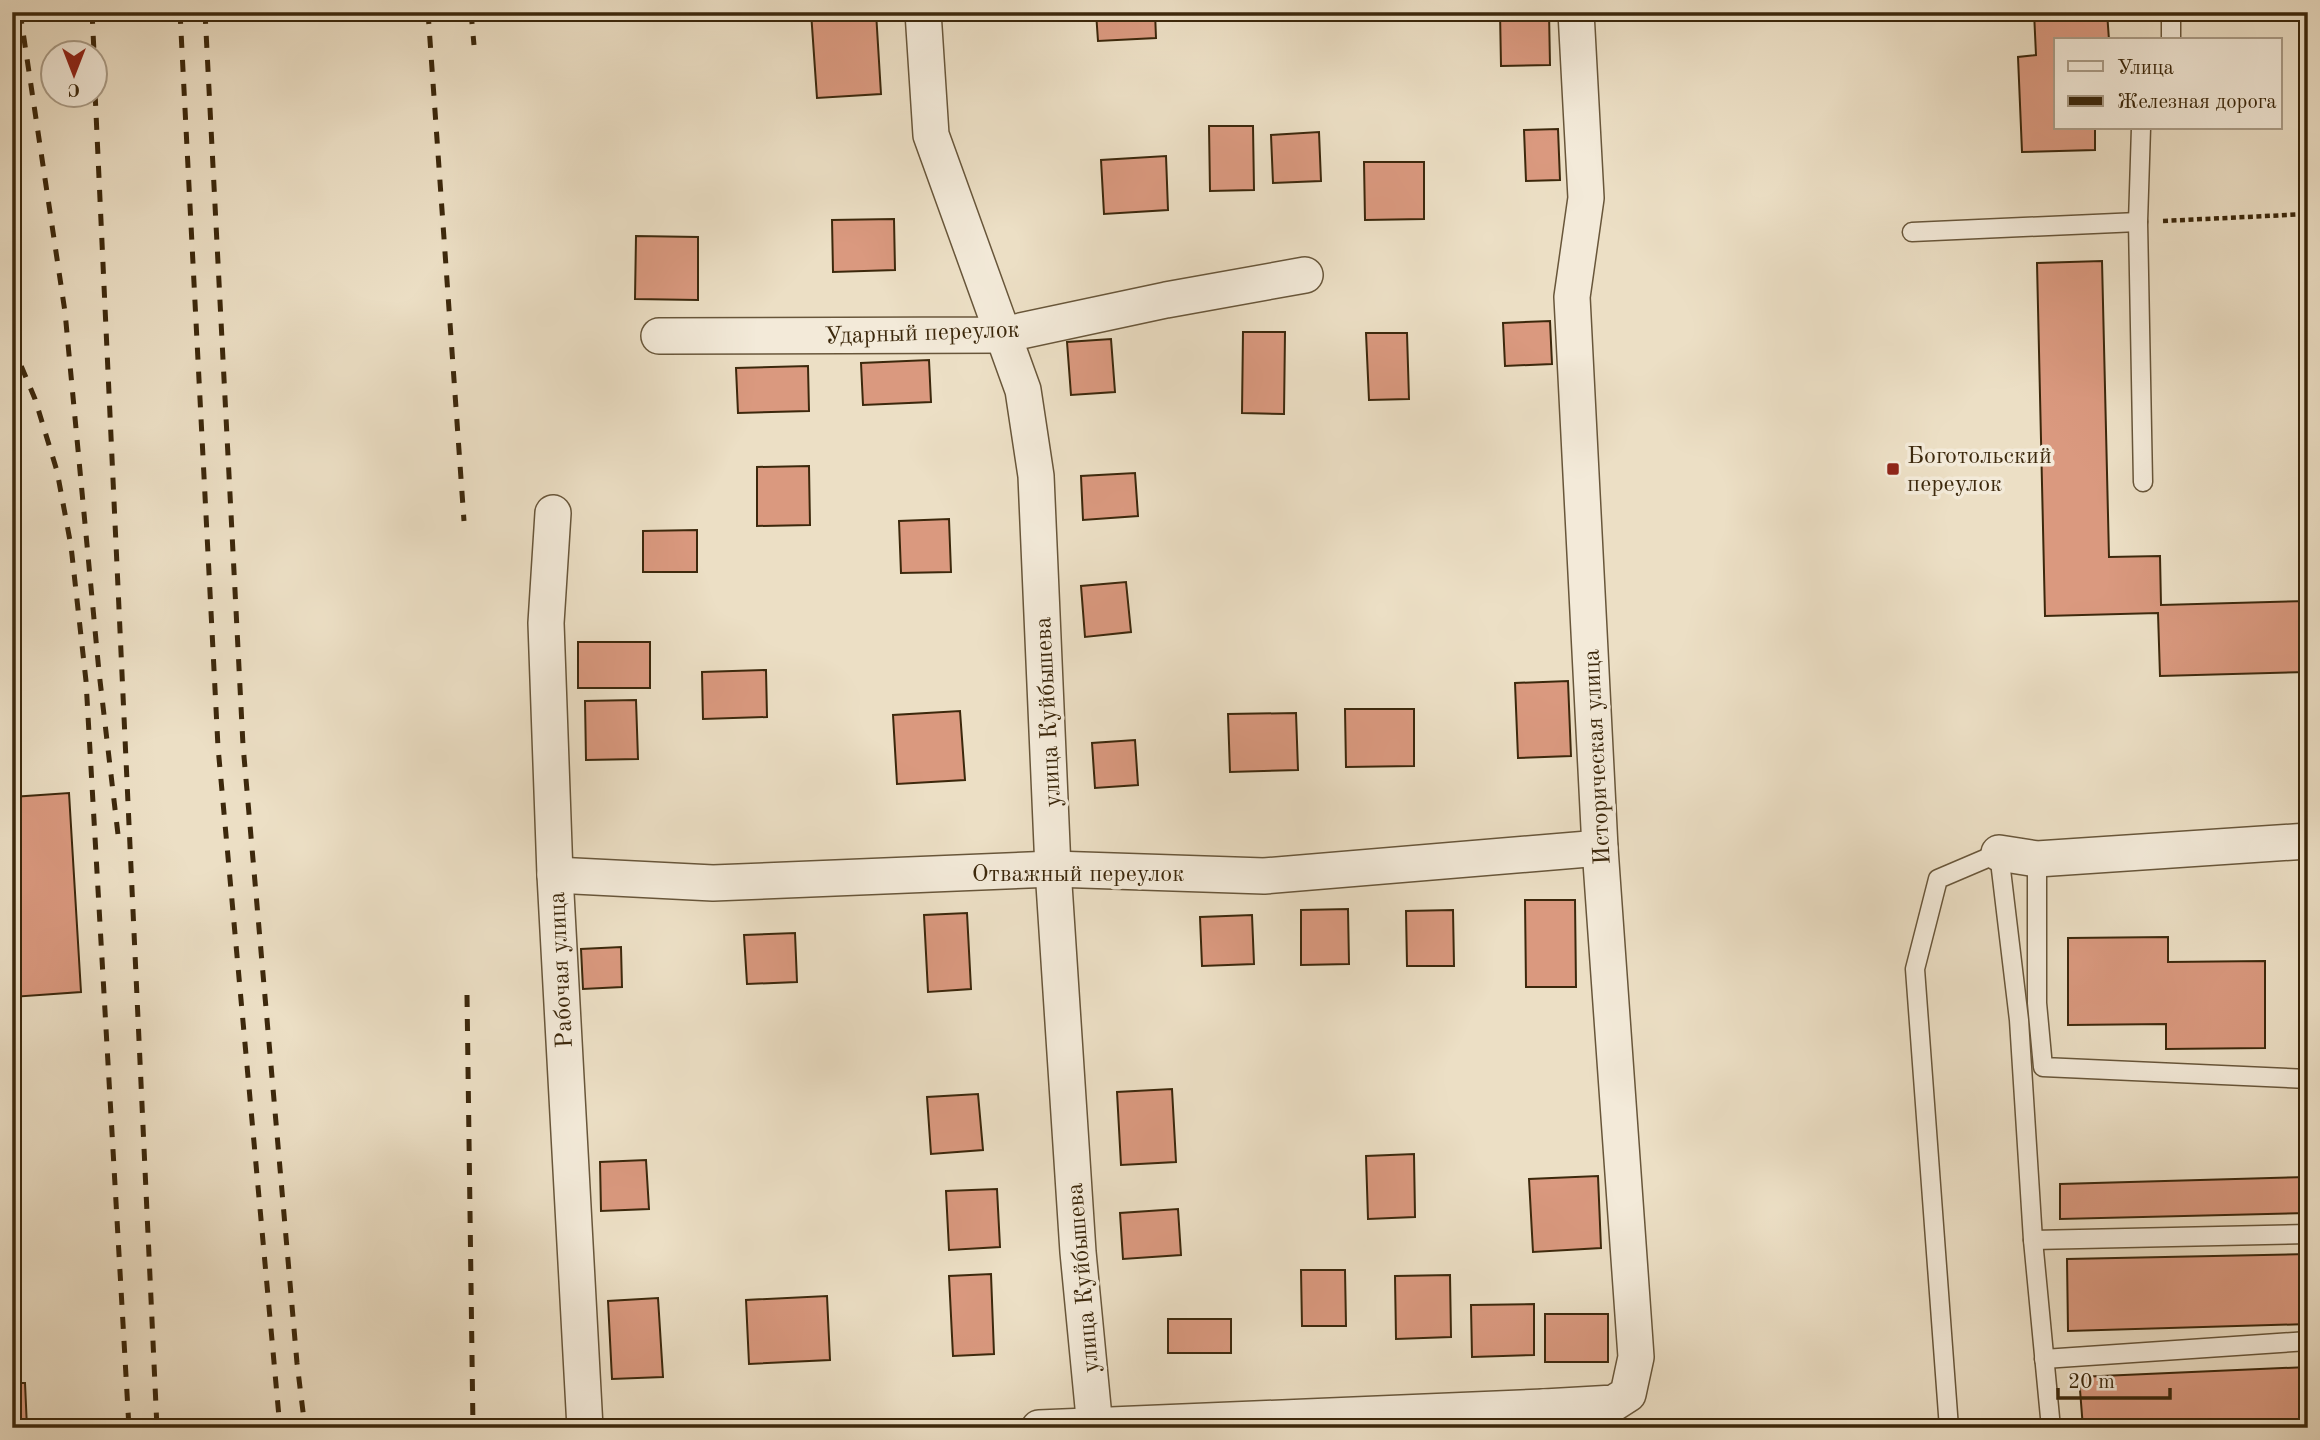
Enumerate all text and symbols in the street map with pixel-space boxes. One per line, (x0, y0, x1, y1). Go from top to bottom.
north arrow (38, 38, 108, 108)
legend (2054, 38, 2282, 130)
text: Улица (2117, 58, 2174, 79)
text: С (68, 79, 80, 98)
text: Железная дорога (2117, 92, 2277, 113)
street label: Ударный переулок (824, 319, 1020, 349)
place label: Боготольский переулок (1907, 445, 2052, 497)
marker: Боготольский переулок (1885, 461, 1901, 477)
street label: улица Куйбышева (1032, 616, 1066, 808)
street label: Историческая улица (1580, 649, 1616, 865)
street label: Отважный переулок (972, 863, 1184, 887)
street label: Рабочая улица (546, 891, 578, 1049)
street label: улица Куйбышева (1064, 1182, 1104, 1374)
scale bar (2058, 1356, 2170, 1400)
text: 20 m (2068, 1372, 2115, 1393)

